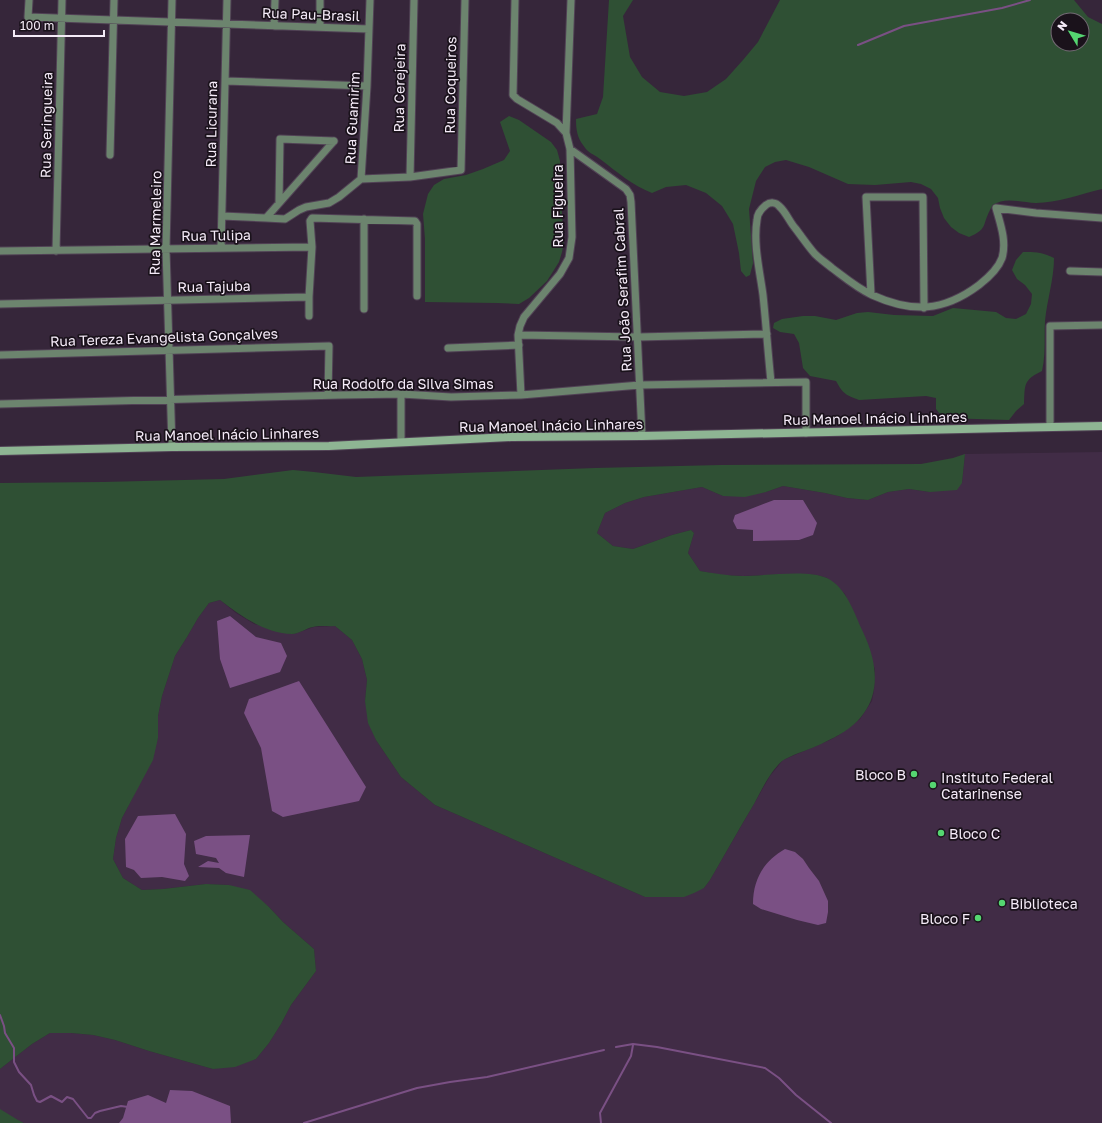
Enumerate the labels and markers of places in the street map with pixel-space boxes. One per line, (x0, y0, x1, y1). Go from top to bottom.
place label: Bloco B (855, 766, 906, 783)
marker: Bloco B (909, 769, 919, 779)
place label: Instituto Federal Catarinense (941, 769, 1053, 802)
marker: Instituto Federal Catarinense (928, 780, 938, 790)
place label: Bloco C (949, 825, 1000, 842)
marker: Bloco C (936, 828, 946, 838)
place label: Biblioteca (1010, 895, 1078, 912)
marker: Biblioteca (997, 898, 1007, 908)
place label: Bloco F (920, 910, 970, 927)
marker: Bloco F (973, 913, 983, 923)

